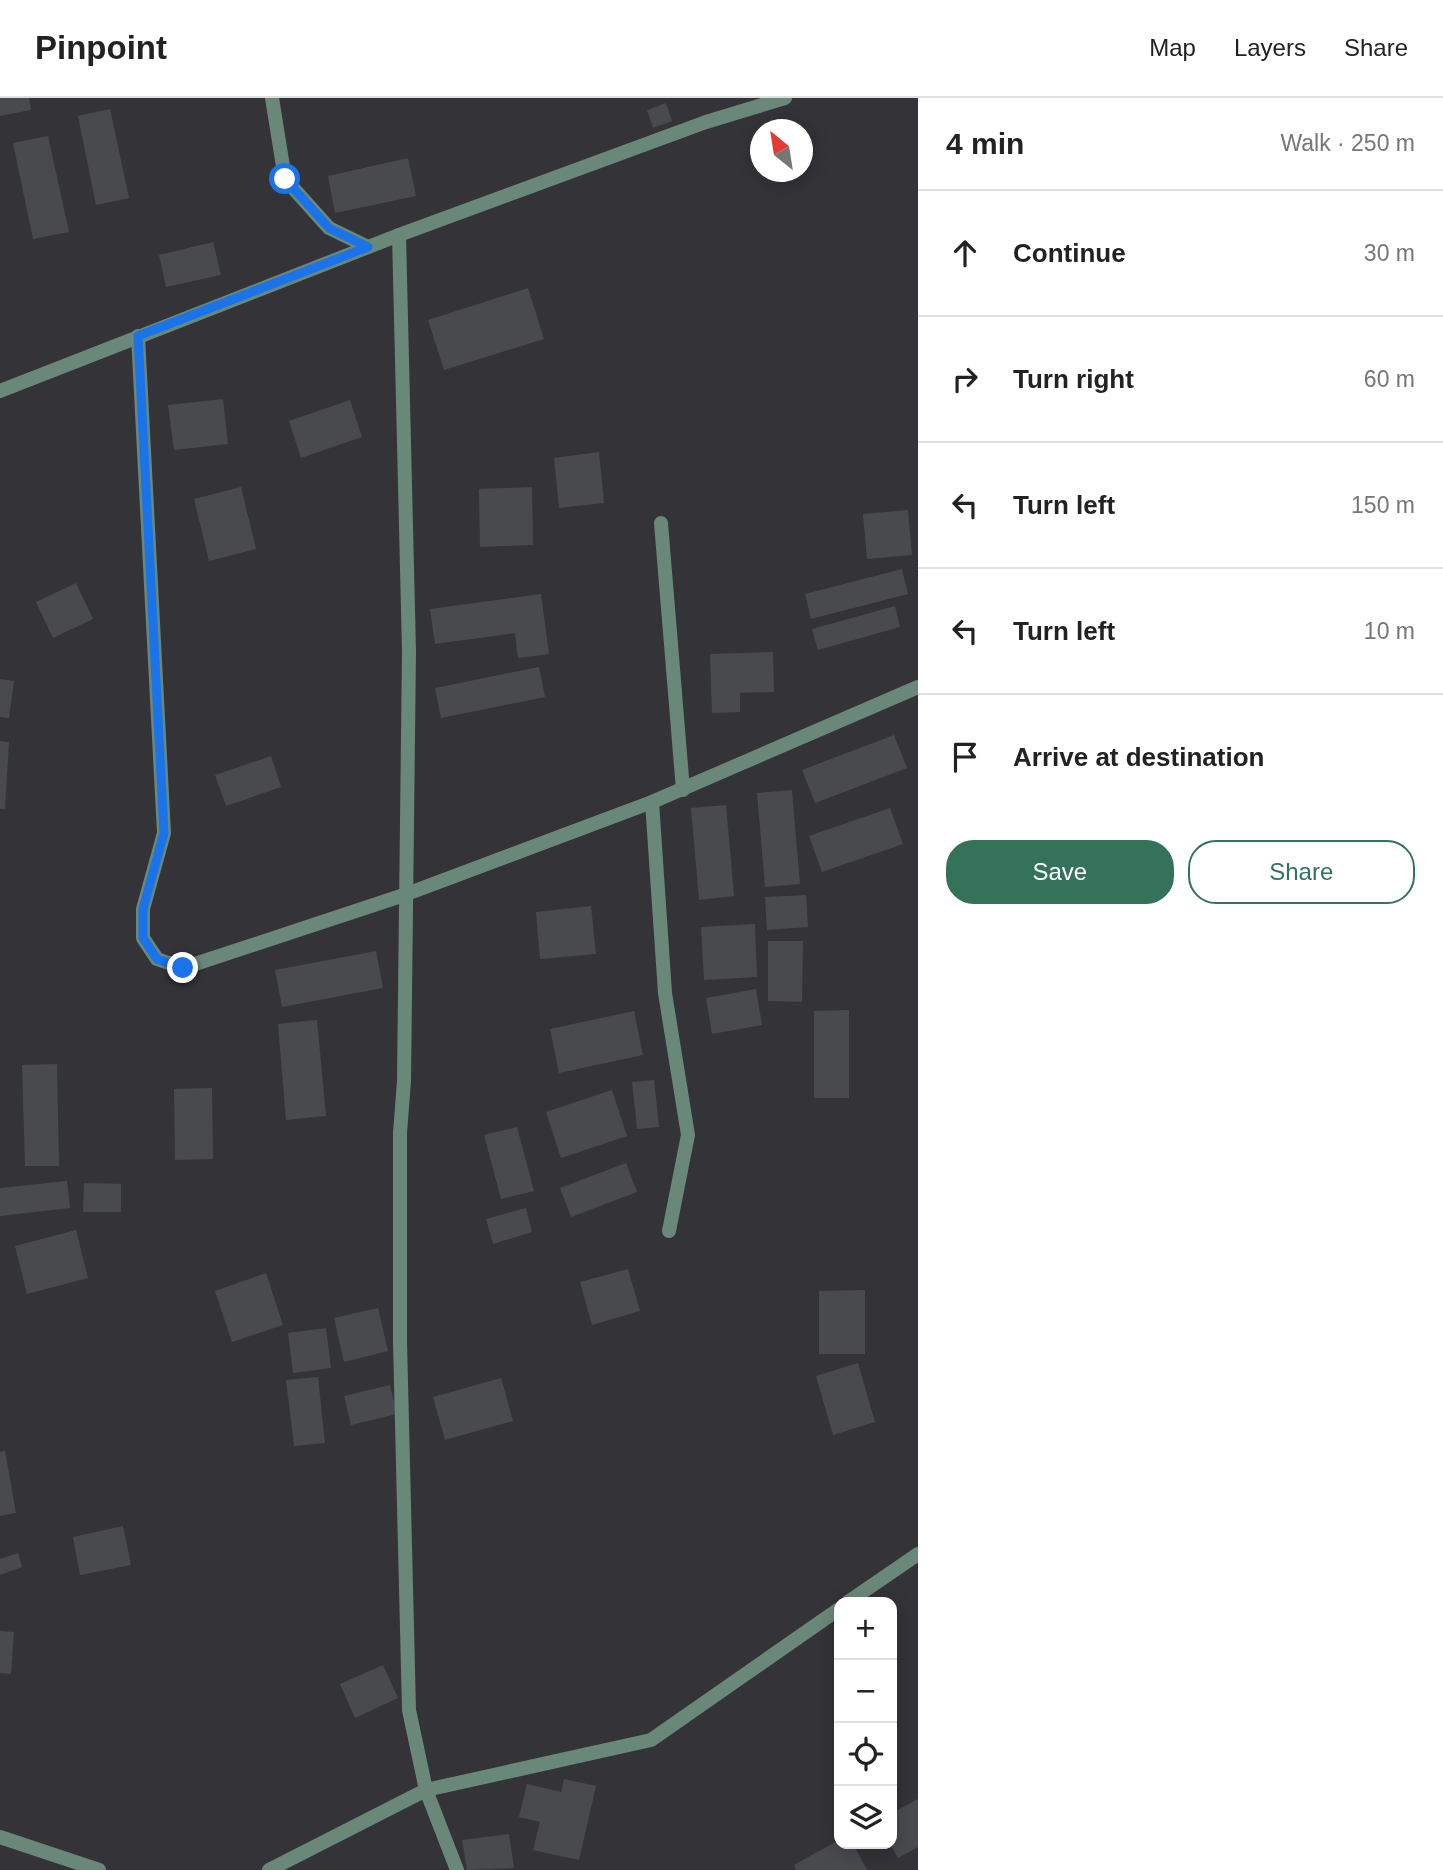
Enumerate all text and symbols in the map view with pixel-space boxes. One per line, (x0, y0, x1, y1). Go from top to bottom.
text: Pinpoint (35, 29, 167, 66)
text: Map (1149, 34, 1196, 61)
text: Layers (1234, 34, 1306, 61)
text: Share (1344, 34, 1408, 61)
north arrow (750, 119, 813, 182)
text: 4 min (946, 127, 1024, 160)
text: Walk · 250 m (1280, 130, 1415, 156)
route start (269, 163, 300, 194)
icon: ahead (946, 234, 984, 272)
text: Continue (1013, 238, 1126, 268)
text: 30 m (1364, 240, 1415, 266)
icon: right (946, 360, 984, 398)
text: Turn right (1013, 364, 1134, 394)
text: 60 m (1364, 366, 1415, 392)
icon: left (946, 486, 984, 524)
text: Turn left (1013, 490, 1115, 520)
text: 150 m (1351, 492, 1415, 518)
icon: left (946, 612, 984, 650)
text: Turn left (1013, 616, 1115, 646)
text: 10 m (1364, 618, 1415, 644)
icon: arrive (946, 738, 984, 776)
text: Arrive at destination (1013, 742, 1264, 772)
button: Save (946, 840, 1174, 904)
button: Share (1188, 840, 1415, 904)
route end (167, 952, 198, 983)
map controls (834, 1597, 897, 1849)
button: + (834, 1597, 897, 1660)
button: − (834, 1660, 897, 1723)
button: locate (834, 1723, 897, 1786)
button: layers (834, 1786, 897, 1849)

